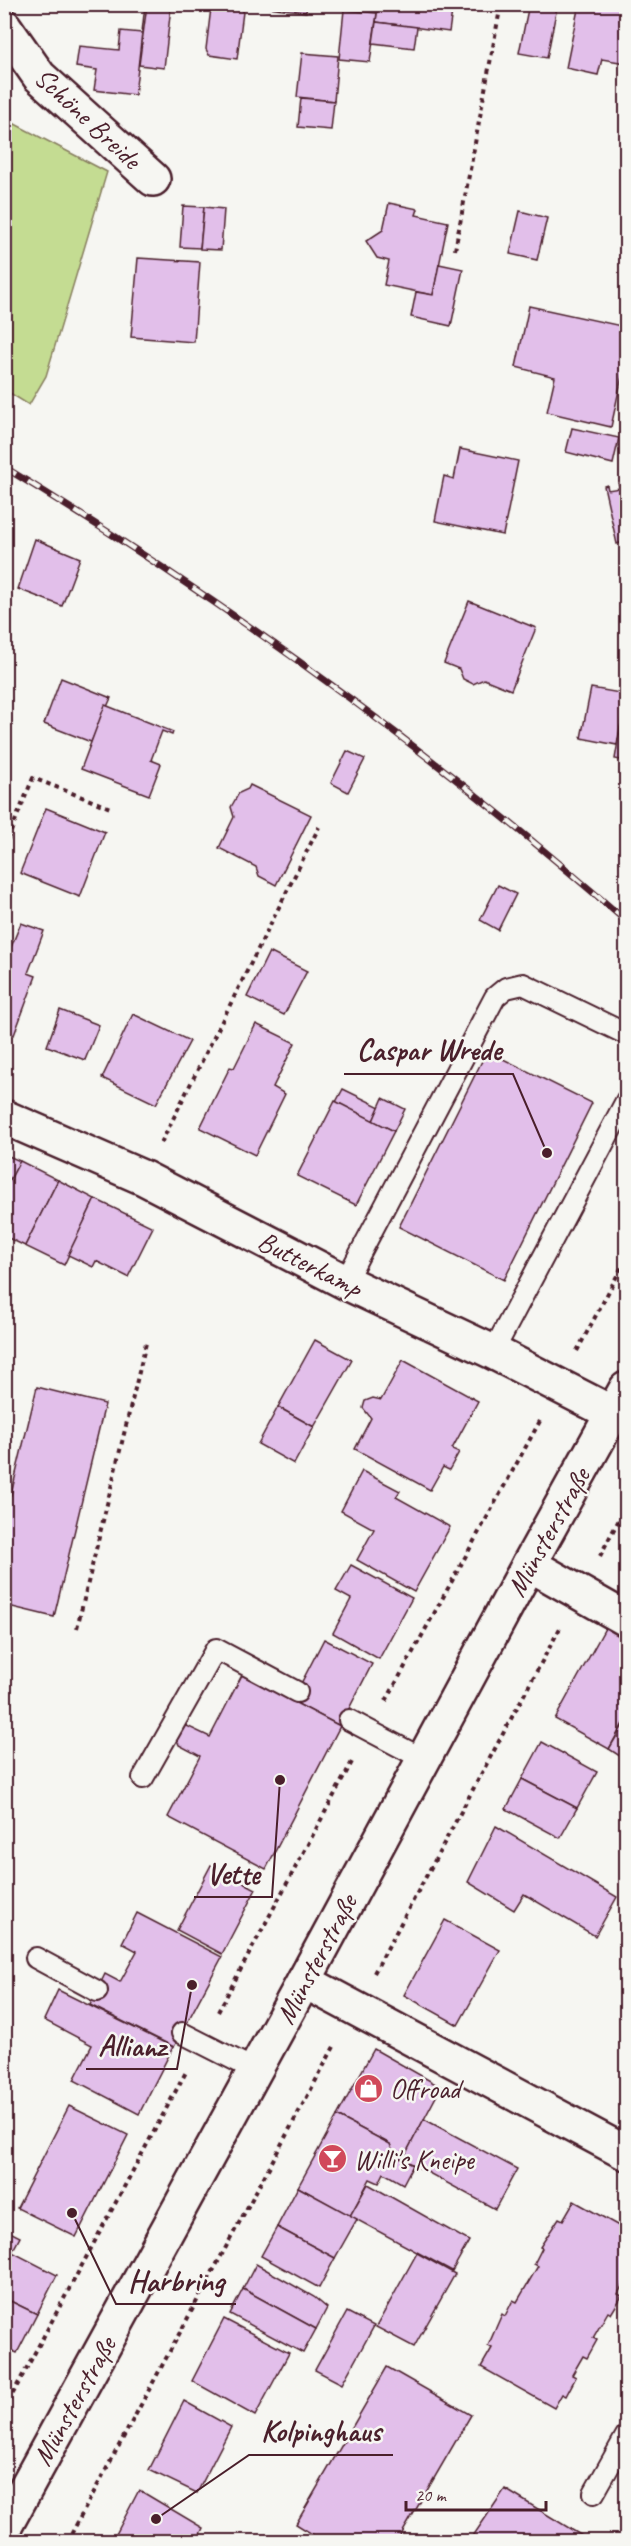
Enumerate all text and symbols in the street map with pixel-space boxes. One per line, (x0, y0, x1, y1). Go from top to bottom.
street label: Schöne Breide (27, 60, 150, 177)
callout: Caspar Wrede (344, 1026, 513, 1074)
text: Caspar Wrede (357, 1031, 504, 1069)
street label: Butterkamp (252, 1223, 370, 1306)
street label: Münsterstraße (498, 1460, 599, 1602)
callout: Vette (194, 1849, 272, 1897)
text: Vette (206, 1855, 262, 1893)
street label: Münsterstraße (267, 1887, 366, 2030)
callout: Allianz (86, 2021, 177, 2069)
text: Allianz (98, 2027, 169, 2065)
place label: Offroad (390, 2071, 464, 2106)
shop icon: Offroad (353, 2072, 385, 2104)
place label: Willi's Kneipe (354, 2142, 476, 2177)
bar icon: Willi's Kneipe (317, 2143, 349, 2175)
callout: Harbring (116, 2256, 236, 2304)
text: Harbring (128, 2262, 227, 2300)
street label: Münsterstraße (24, 2329, 125, 2471)
callout: Kolpinghaus (249, 2407, 393, 2455)
text: Kolpinghaus (261, 2412, 384, 2450)
scale bar (406, 2474, 546, 2512)
text: 20 m (415, 2484, 448, 2506)

